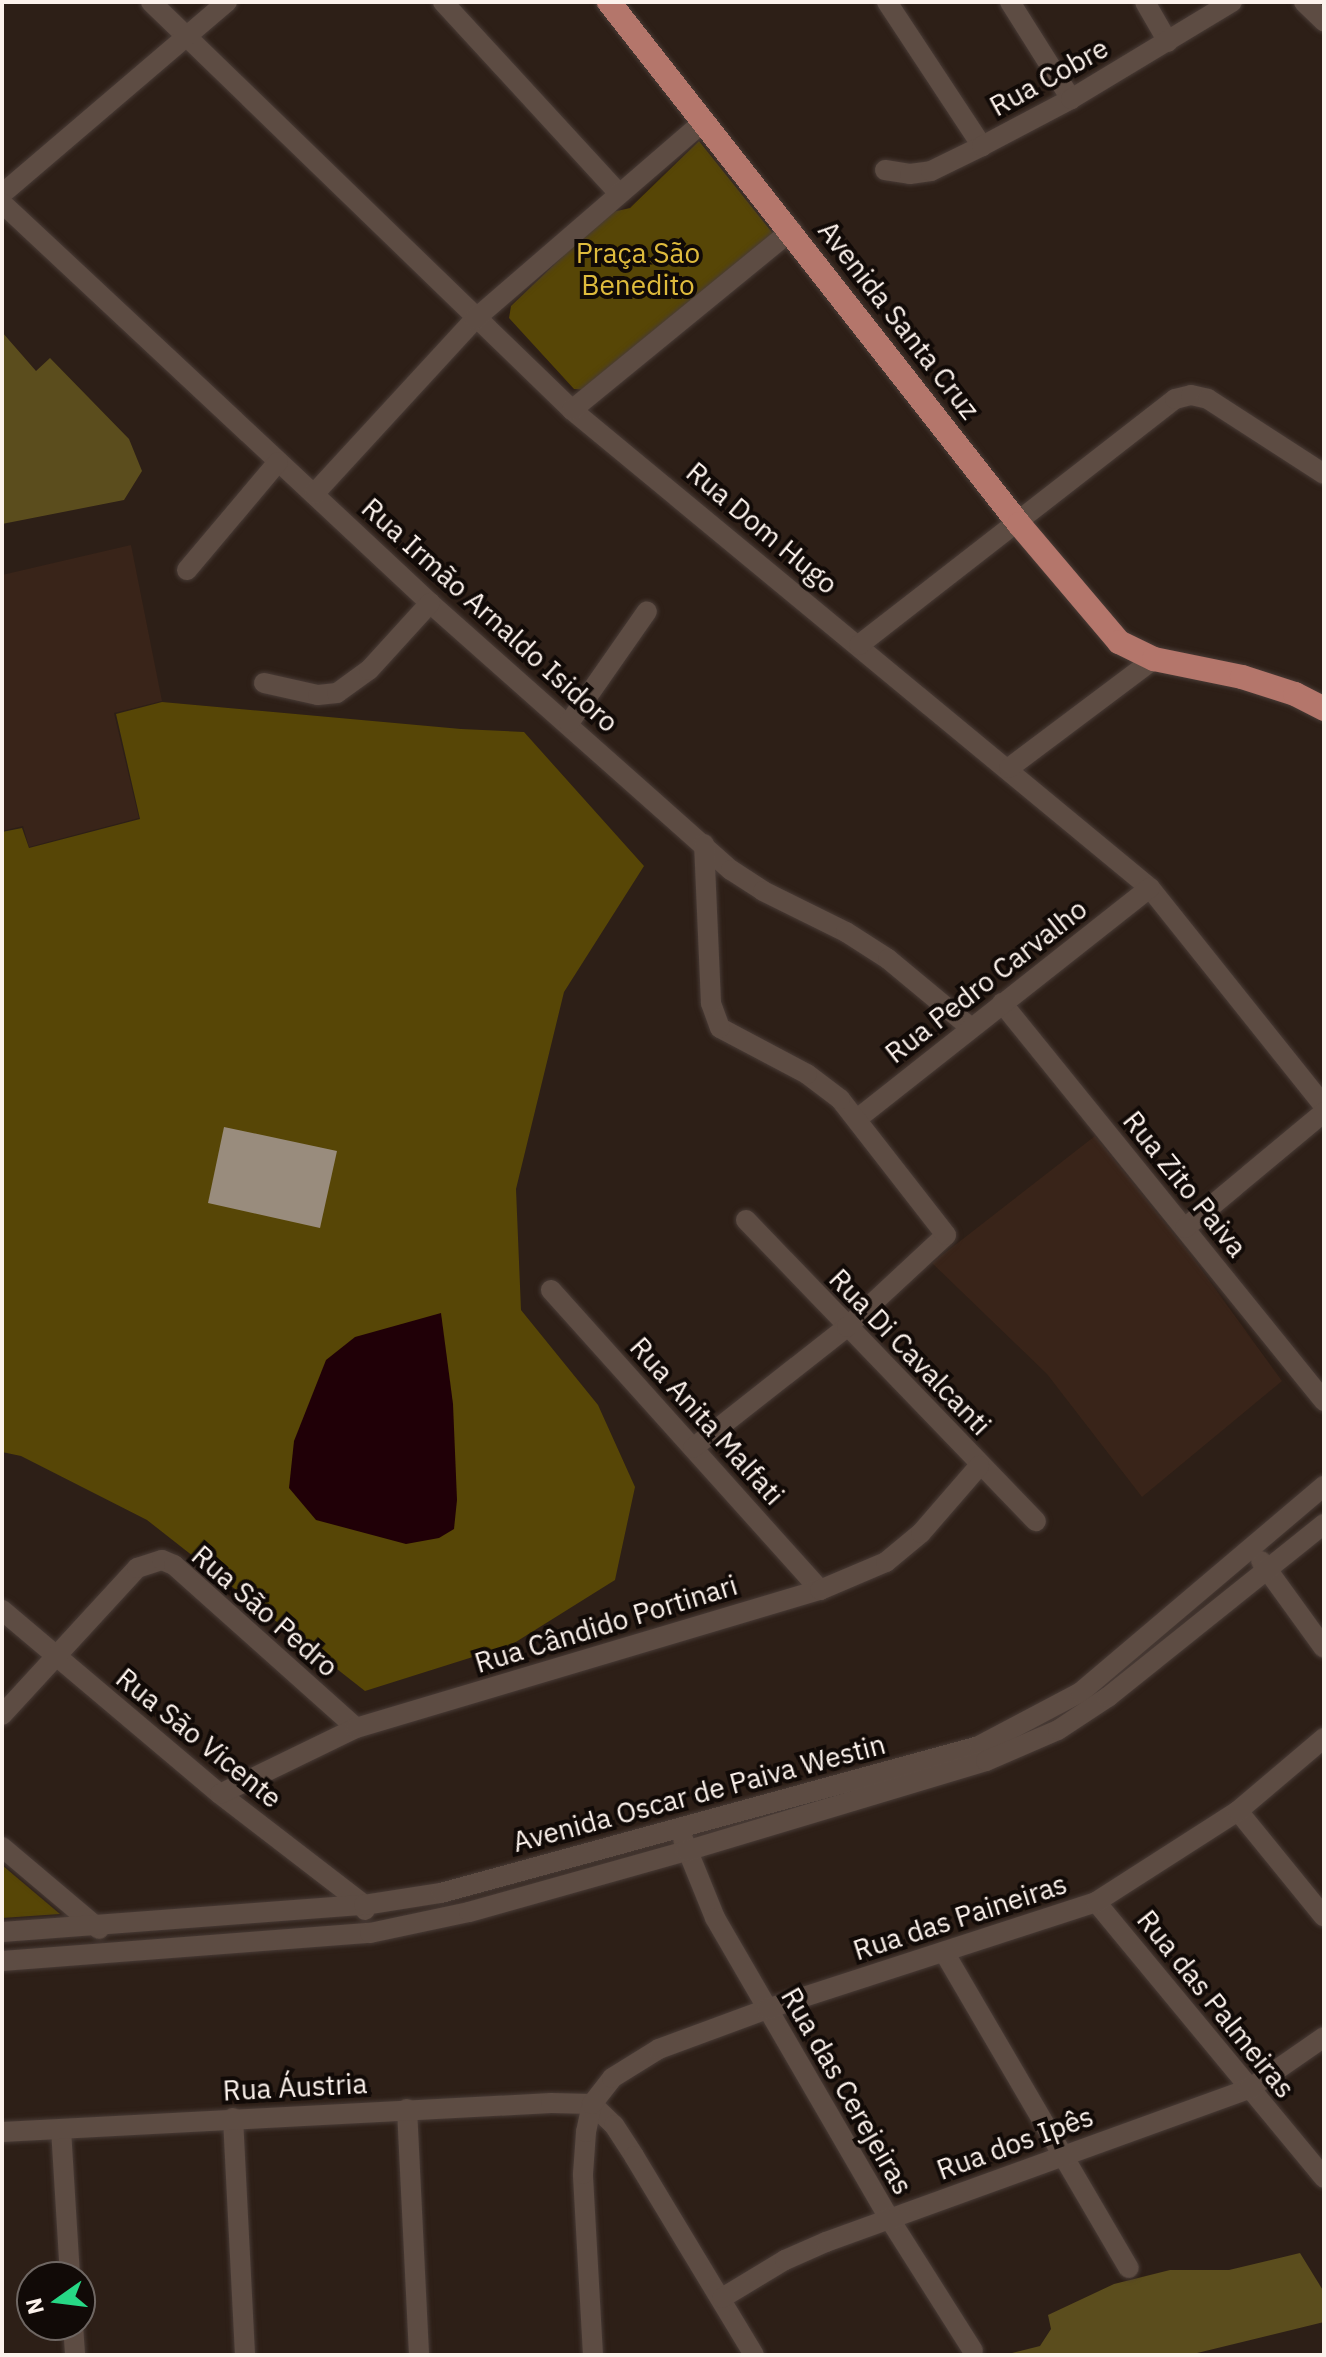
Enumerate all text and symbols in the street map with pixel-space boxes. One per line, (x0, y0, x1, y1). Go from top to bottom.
street label: Rua Cobre (984, 31, 1114, 123)
street label: Avenida Santa Cruz (811, 214, 987, 426)
park label: Praça São Benedito (576, 236, 700, 302)
street label: Rua Dom Hugo (680, 455, 844, 601)
street label: Rua Irmão Arnaldo Isidoro (355, 491, 625, 739)
street label: Rua Pedro Carvalho (879, 892, 1093, 1070)
street label: Rua Zito Paiva (1116, 1104, 1254, 1264)
street label: Rua Di Cavalcanti (822, 1262, 998, 1442)
street label: Rua Anita Malfati (623, 1330, 791, 1512)
street label: Rua São Pedro (185, 1538, 345, 1684)
street label: Rua Cândido Portinari (471, 1568, 741, 1680)
street label: Rua São Vicente (109, 1661, 289, 1815)
street label: Avenida Oscar de Paiva Westin (509, 1727, 889, 1859)
street label: Rua das Paineiras (849, 1867, 1071, 1967)
street label: Rua das Palmeiras (1130, 1903, 1302, 2105)
street label: Rua das Cerejeiras (774, 1982, 920, 2200)
street label: Rua Áustria (222, 2066, 368, 2108)
street label: Rua dos Ipês (932, 2099, 1098, 2187)
north arrow (16, 2261, 96, 2341)
text: N (18, 2295, 50, 2318)

